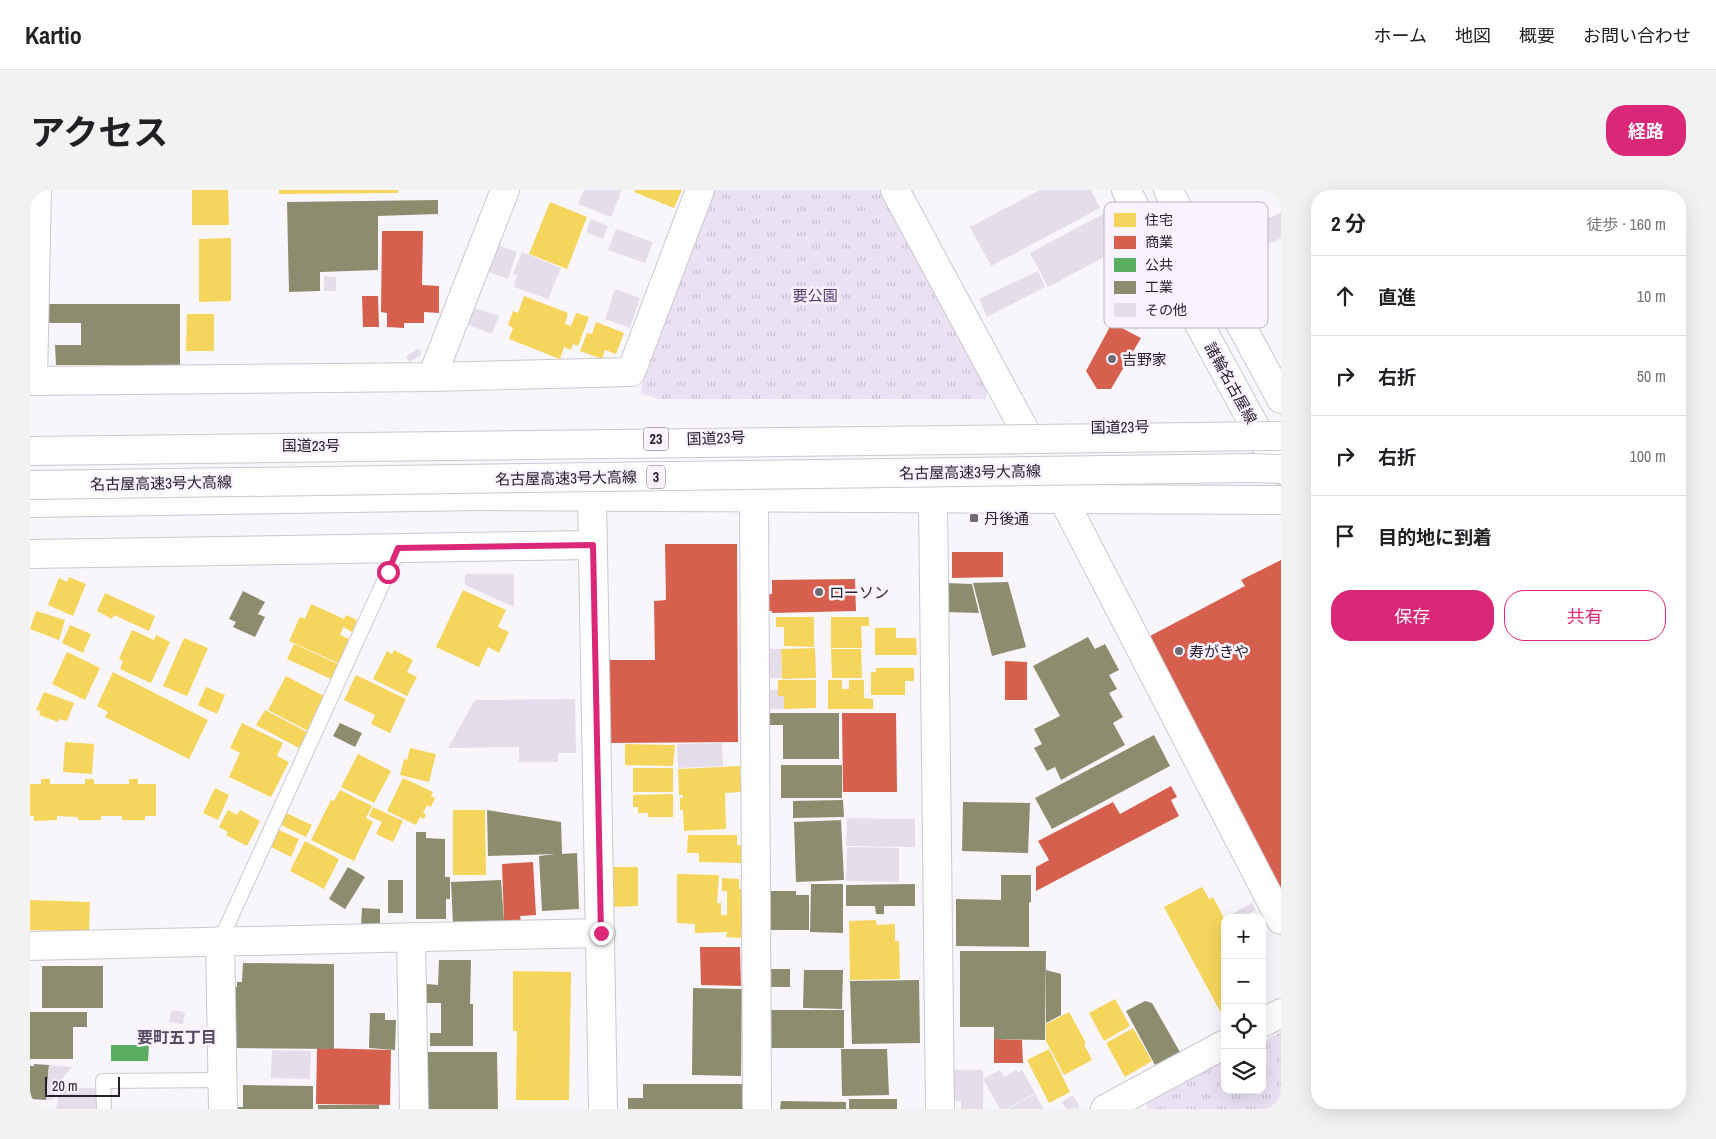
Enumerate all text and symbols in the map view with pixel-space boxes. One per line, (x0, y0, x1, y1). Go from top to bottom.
text: Kartio (25, 19, 82, 51)
text: ホーム (1374, 23, 1427, 48)
text: 地図 (1455, 23, 1491, 48)
text: 概要 (1519, 23, 1555, 48)
text: お問い合わせ (1583, 23, 1691, 48)
button: 経路 (1606, 105, 1686, 156)
text: アクセス (30, 109, 168, 156)
legend (1104, 202, 1268, 328)
text: 2 分 (1331, 209, 1366, 238)
text: 住宅 (1145, 211, 1173, 229)
text: 徒歩 · 160 m (1587, 213, 1666, 235)
text: 商業 (1145, 233, 1173, 251)
text: 公共 (1145, 256, 1173, 274)
text: 工業 (1145, 278, 1173, 296)
icon: ahead (1331, 282, 1359, 310)
text: 直進 (1378, 284, 1416, 310)
park label: 要公園 (792, 285, 838, 306)
text: 10 m (1637, 285, 1666, 307)
text: その他 (1145, 301, 1187, 319)
street label: 諸輪名古屋線 (1200, 339, 1262, 427)
place label: 吉野家 (1122, 349, 1167, 370)
marker: 吉野家 (1106, 353, 1118, 365)
icon: right (1331, 362, 1359, 390)
text: 右折 (1378, 364, 1416, 390)
text: 50 m (1637, 365, 1666, 387)
street label: 国道23号 (1090, 416, 1150, 438)
street label: 国道23号 (686, 426, 746, 450)
road number: 23 (644, 428, 668, 450)
street label: 国道23号 (282, 435, 340, 456)
icon: right (1331, 442, 1359, 470)
text: 右折 (1378, 444, 1416, 470)
text: 100 m (1630, 445, 1666, 467)
street label: 名古屋高速3号大高線 (899, 460, 1041, 484)
street label: 名古屋高速3号大高線 (495, 466, 637, 490)
road number: 3 (647, 466, 665, 488)
street label: 名古屋高速3号大高線 (90, 471, 232, 495)
place label: 丹後通 (984, 508, 1029, 529)
marker: 丹後通 (968, 512, 980, 524)
icon: arrive (1331, 522, 1359, 550)
text: 目的地に到着 (1378, 524, 1492, 550)
route start (377, 561, 400, 584)
place label: ローソン (829, 582, 889, 603)
marker: ローソン (813, 586, 825, 598)
button: 保存 (1331, 590, 1494, 641)
button: 共有 (1504, 590, 1666, 641)
place label: 寿がきや (1189, 641, 1249, 662)
marker: 寿がきや (1173, 645, 1185, 657)
map controls (1221, 914, 1266, 1094)
button: + (1221, 914, 1266, 959)
route end (590, 922, 613, 945)
button: − (1221, 959, 1266, 1004)
button: locate (1221, 1004, 1266, 1049)
district label: 要町五丁目 (137, 1026, 217, 1048)
button: layers (1221, 1049, 1266, 1094)
scale bar (45, 1074, 120, 1097)
text: 20 m (52, 1077, 78, 1095)

